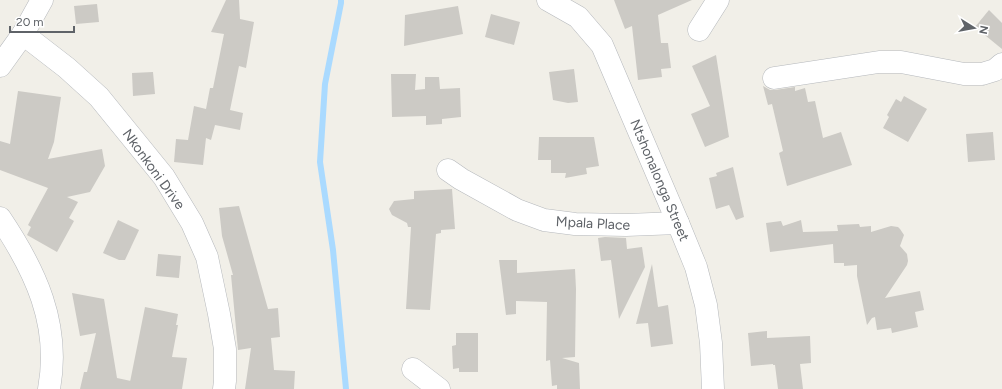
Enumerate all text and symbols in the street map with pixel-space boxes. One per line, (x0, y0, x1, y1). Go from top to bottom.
scale bar (10, 8, 74, 34)
north arrow (954, 8, 994, 48)
text: 20 m (16, 15, 44, 29)
text: N (976, 24, 991, 35)
street label: Ntshonalonga Street (626, 117, 693, 244)
street label: Nkonkoni Drive (119, 126, 189, 213)
street label: Mpala Place (555, 213, 631, 234)

